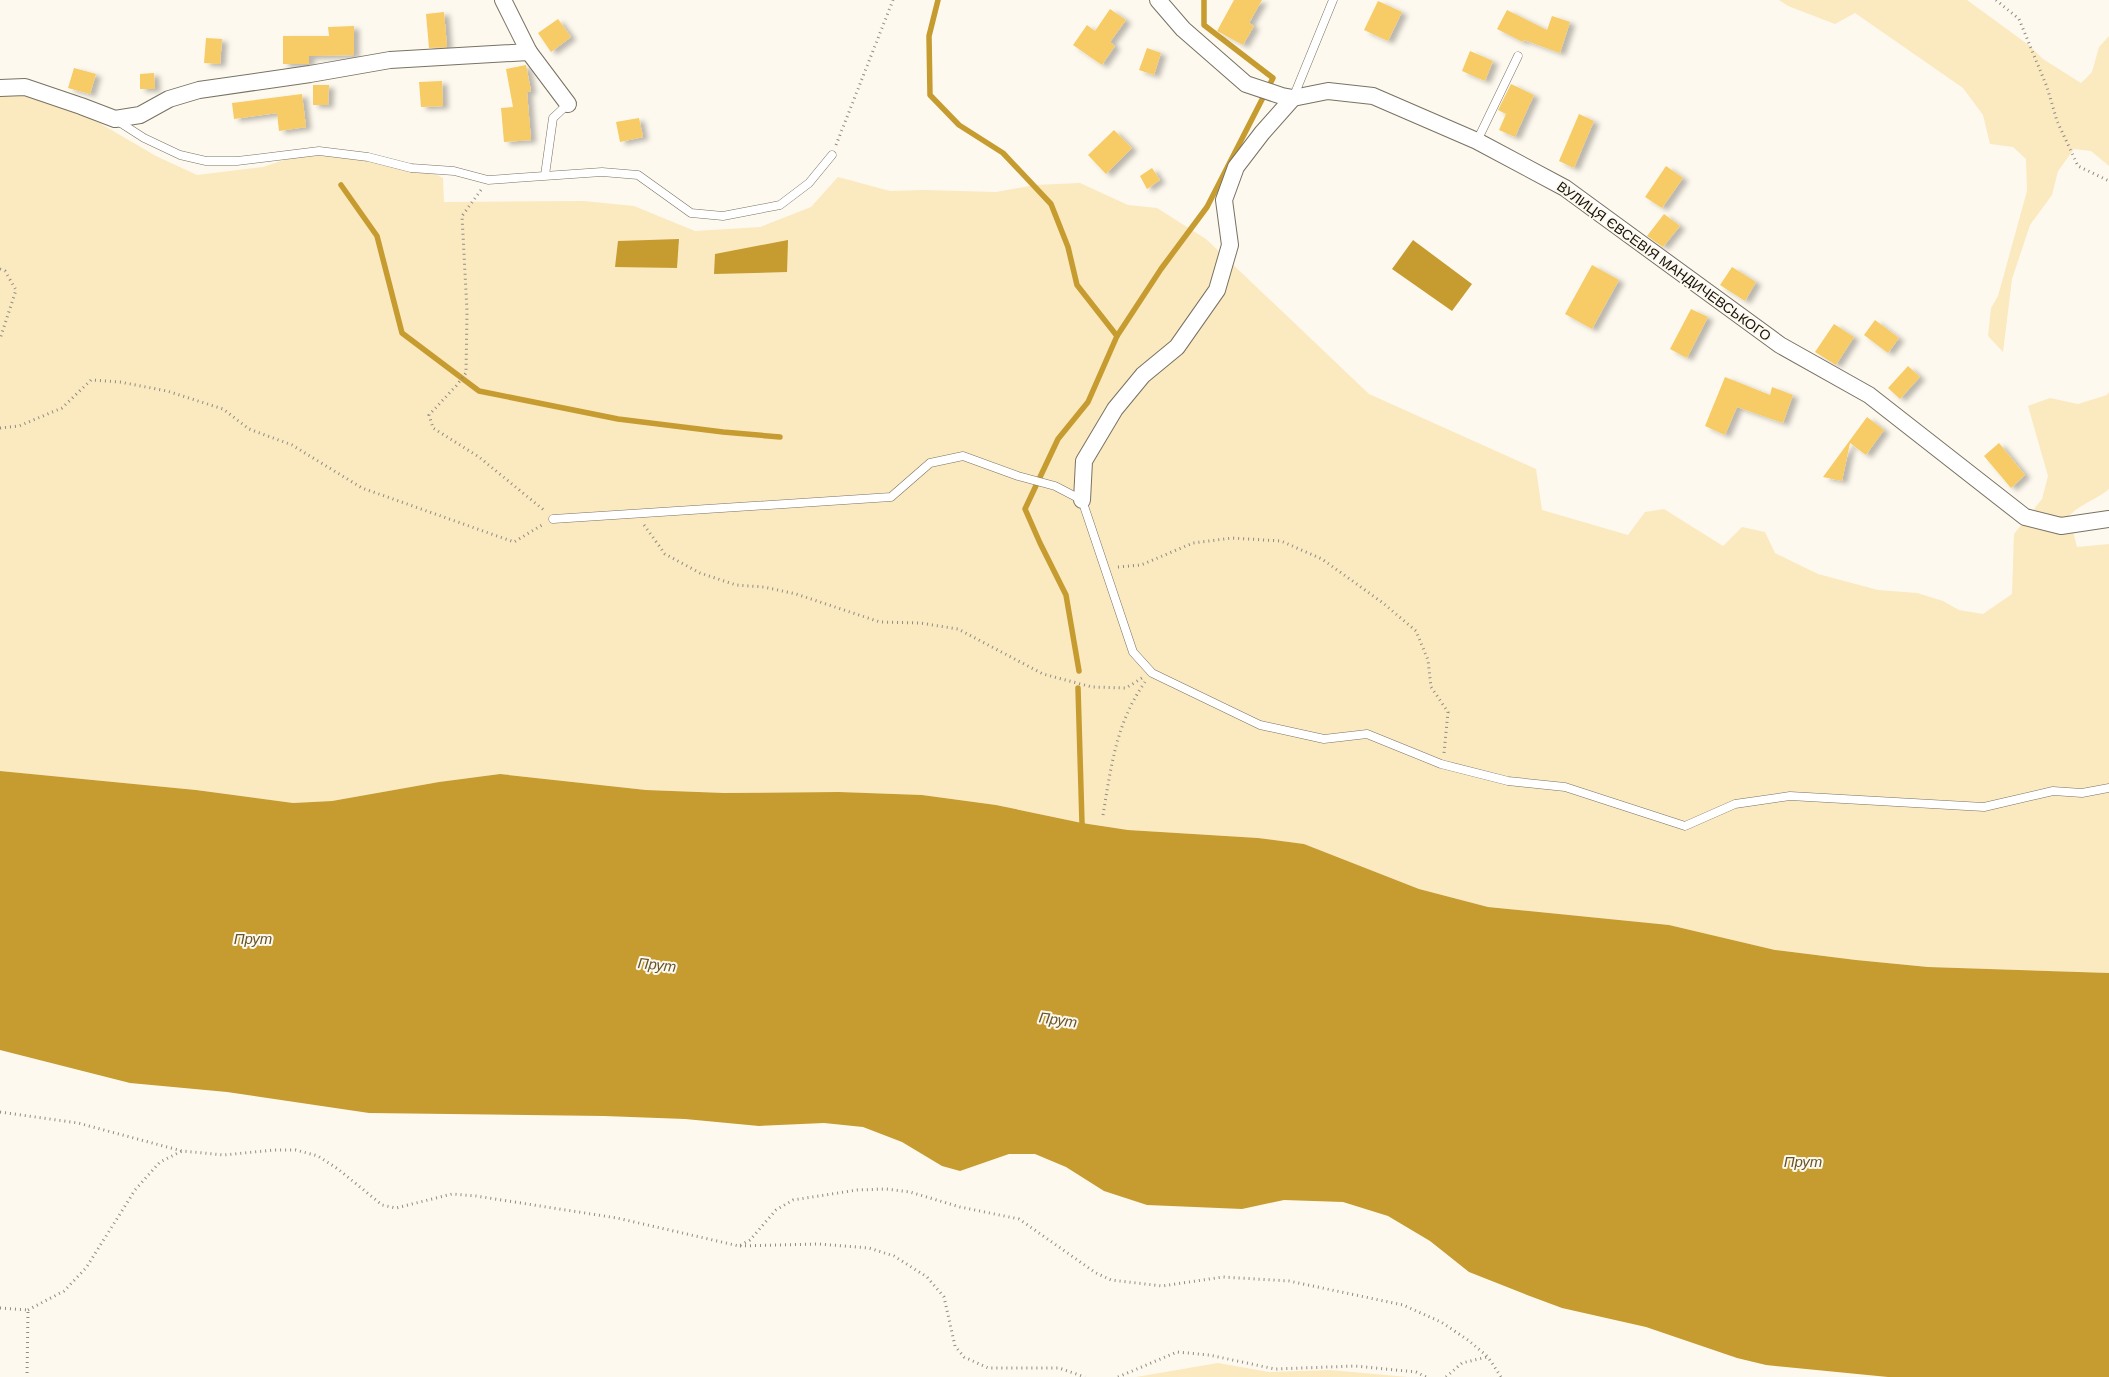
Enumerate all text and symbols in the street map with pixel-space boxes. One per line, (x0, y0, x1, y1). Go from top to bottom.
street label: ВУЛИЦЯ ЄВСЕВІЯ МАНДИЧЕВСЬКОГО (1554, 178, 1774, 344)
water label: Прут (234, 930, 272, 947)
water label: Прут (637, 954, 677, 975)
water label: Прут (1038, 1008, 1078, 1031)
water label: Прут (1784, 1153, 1822, 1170)

